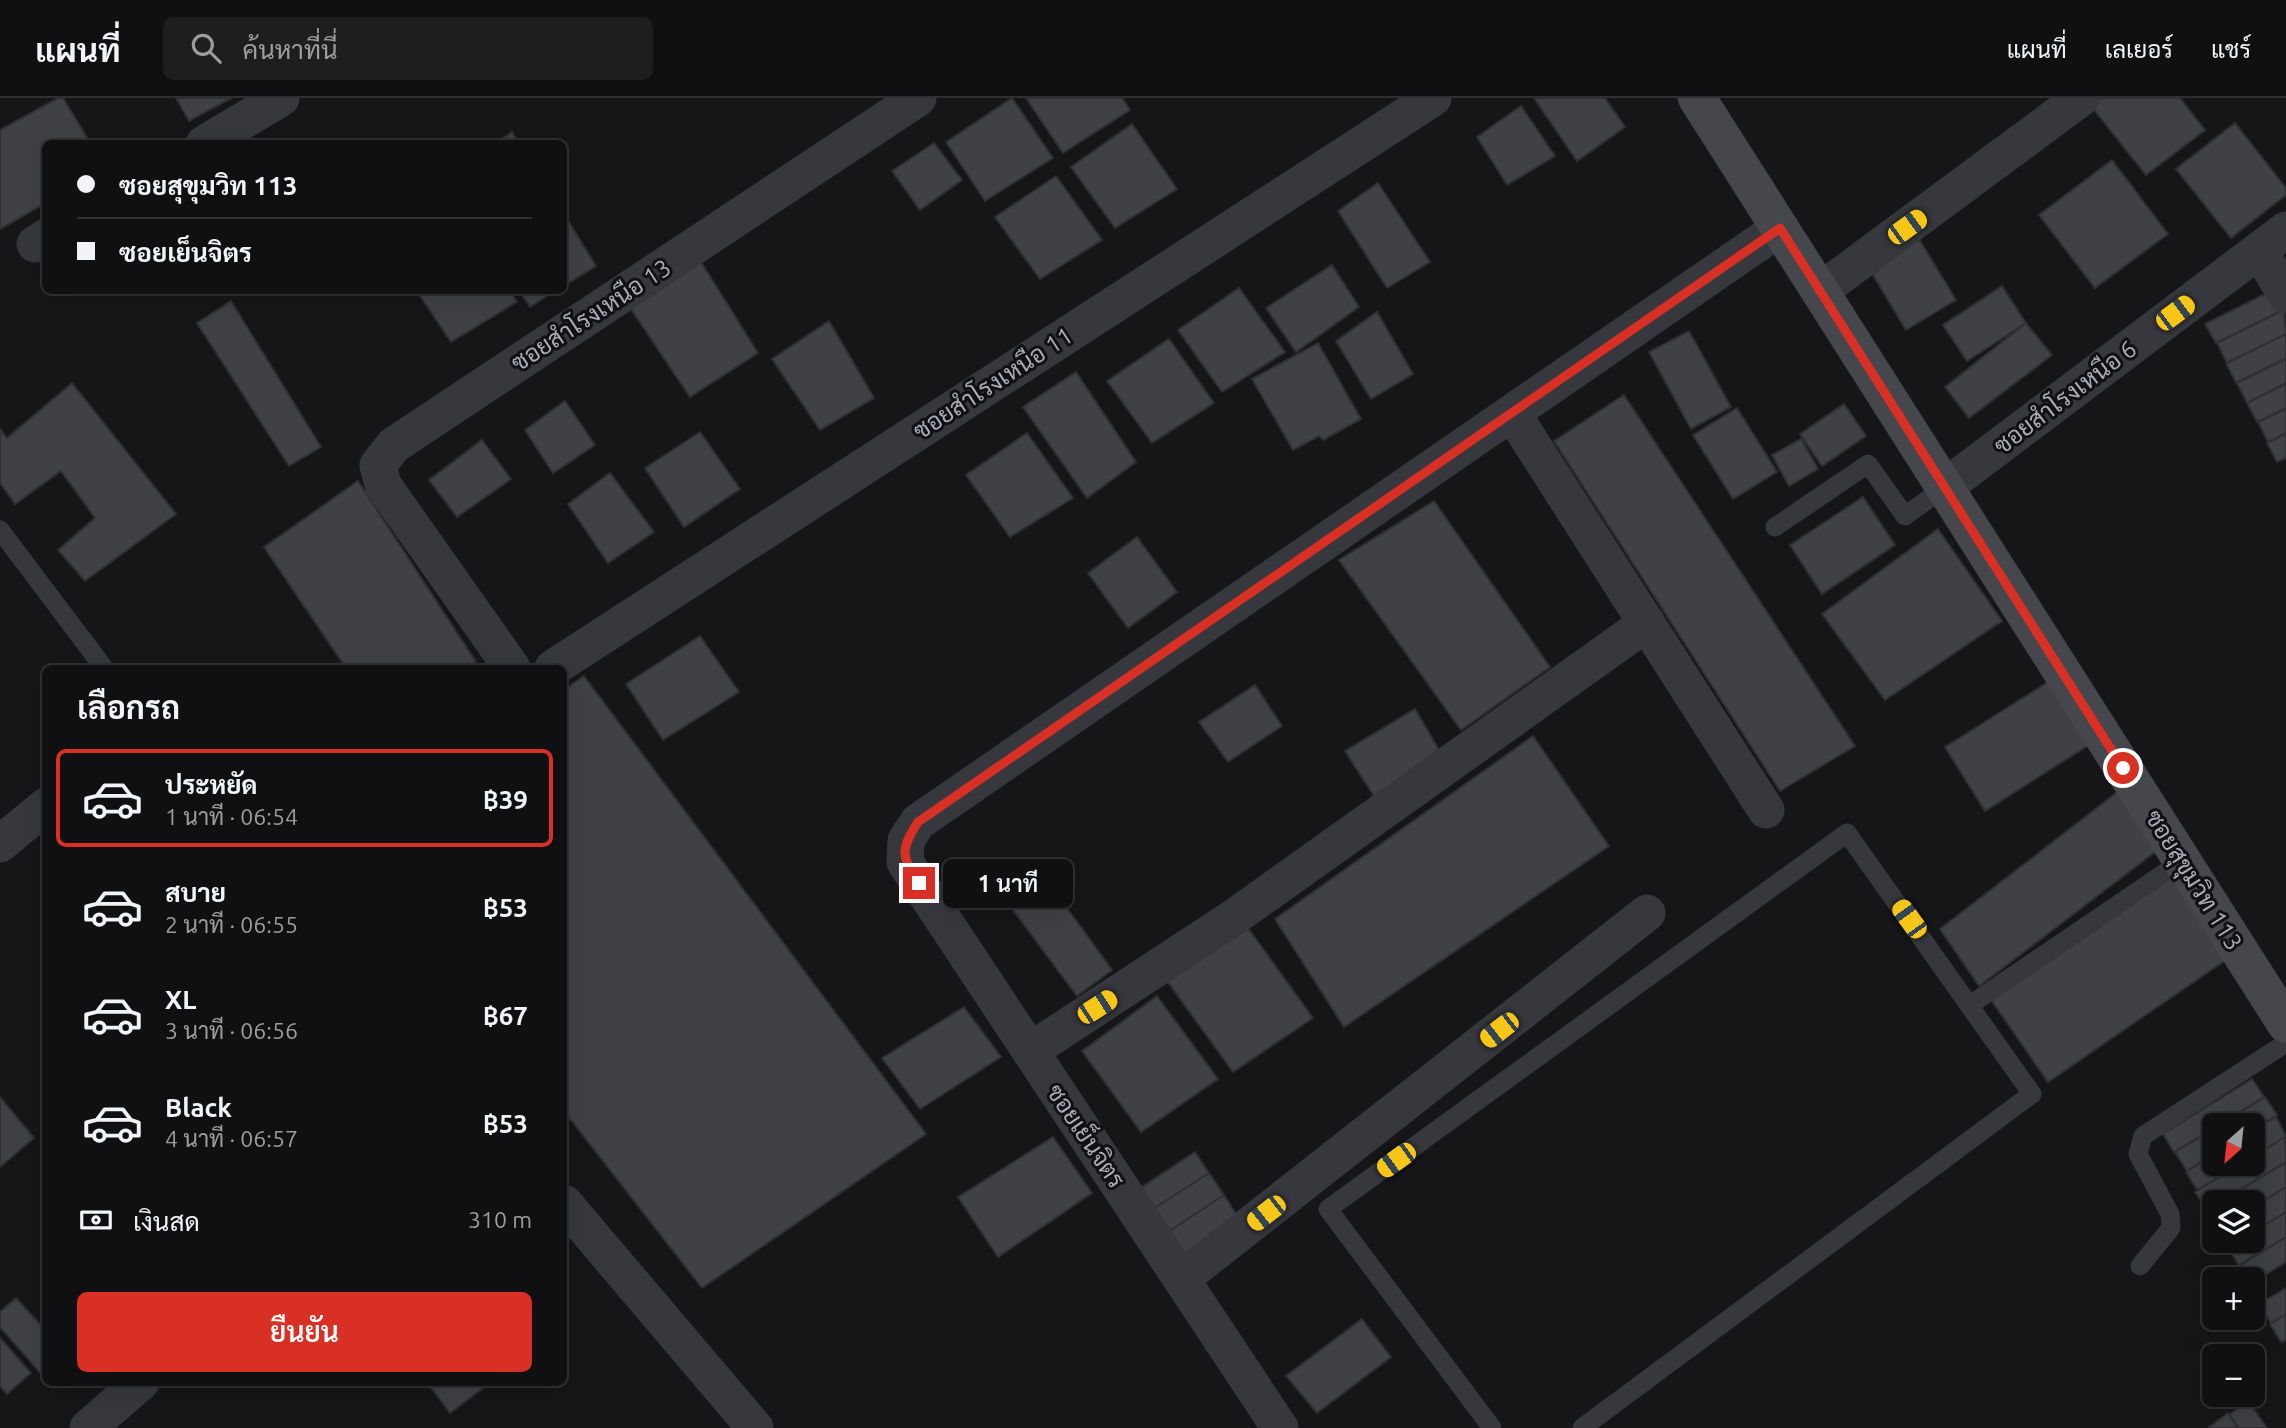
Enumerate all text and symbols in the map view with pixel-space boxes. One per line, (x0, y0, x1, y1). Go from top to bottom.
search box (163, 17, 653, 80)
icon: search (187, 29, 225, 67)
text: แผนที่ (35, 31, 121, 68)
text: ค้นหาที่นี่ (243, 35, 338, 64)
text: แผนที่ (2007, 36, 2067, 63)
text: เลเยอร์ (2105, 36, 2173, 63)
text: แชร์ (2211, 36, 2251, 63)
text: ซอยสุขุมวิท 113 (119, 171, 297, 200)
car (1884, 206, 1931, 248)
text: ซอยเย็นจิตร (119, 238, 252, 267)
street label: ซอยสำโรงเหนือ 13 (505, 252, 676, 377)
car (2152, 292, 2199, 334)
street label: ซอยสำโรงเหนือ 11 (907, 320, 1078, 445)
street label: ซอยสำโรงเหนือ 6 (1987, 333, 2141, 459)
text: เลือกรถ (77, 689, 180, 725)
route start (2107, 752, 2139, 784)
icon: car (81, 767, 144, 830)
text: ประหยัด (165, 770, 258, 799)
text: ฿39 (483, 785, 528, 814)
text: 1 นาที · 06:54 (165, 804, 298, 829)
street label: ซอยสุขุมวิท 113 (2138, 805, 2248, 956)
callout: 1 นาที (944, 858, 1073, 908)
route end (903, 867, 935, 899)
text: 1 นาที (978, 871, 1038, 896)
icon: car (81, 875, 144, 938)
text: สบาย (165, 878, 226, 907)
text: ฿53 (483, 893, 528, 922)
car (1889, 896, 1930, 942)
text: 2 นาที · 06:55 (165, 912, 298, 937)
icon: car (81, 983, 144, 1046)
text: XL (165, 985, 196, 1014)
car (1074, 987, 1121, 1027)
text: ฿67 (483, 1001, 528, 1030)
car (1476, 1009, 1523, 1051)
text: 3 นาที · 06:56 (165, 1018, 298, 1043)
street label: ซอยเย็นจิตร (1042, 1078, 1133, 1193)
icon: car (81, 1091, 144, 1154)
text: Black (165, 1093, 232, 1122)
text: ฿53 (483, 1109, 528, 1138)
north arrow (2202, 1113, 2264, 1176)
map controls (2202, 1113, 2265, 1407)
text: 4 นาที · 06:57 (165, 1126, 298, 1151)
car (1373, 1139, 1420, 1181)
button: layers (2202, 1190, 2265, 1253)
car (1243, 1192, 1290, 1234)
icon: cash (77, 1201, 115, 1239)
text: เงินสด (133, 1207, 200, 1236)
text: 310 m (468, 1207, 532, 1232)
button: + (2202, 1267, 2265, 1330)
button: ยืนยัน (77, 1292, 532, 1372)
button: − (2202, 1344, 2265, 1407)

